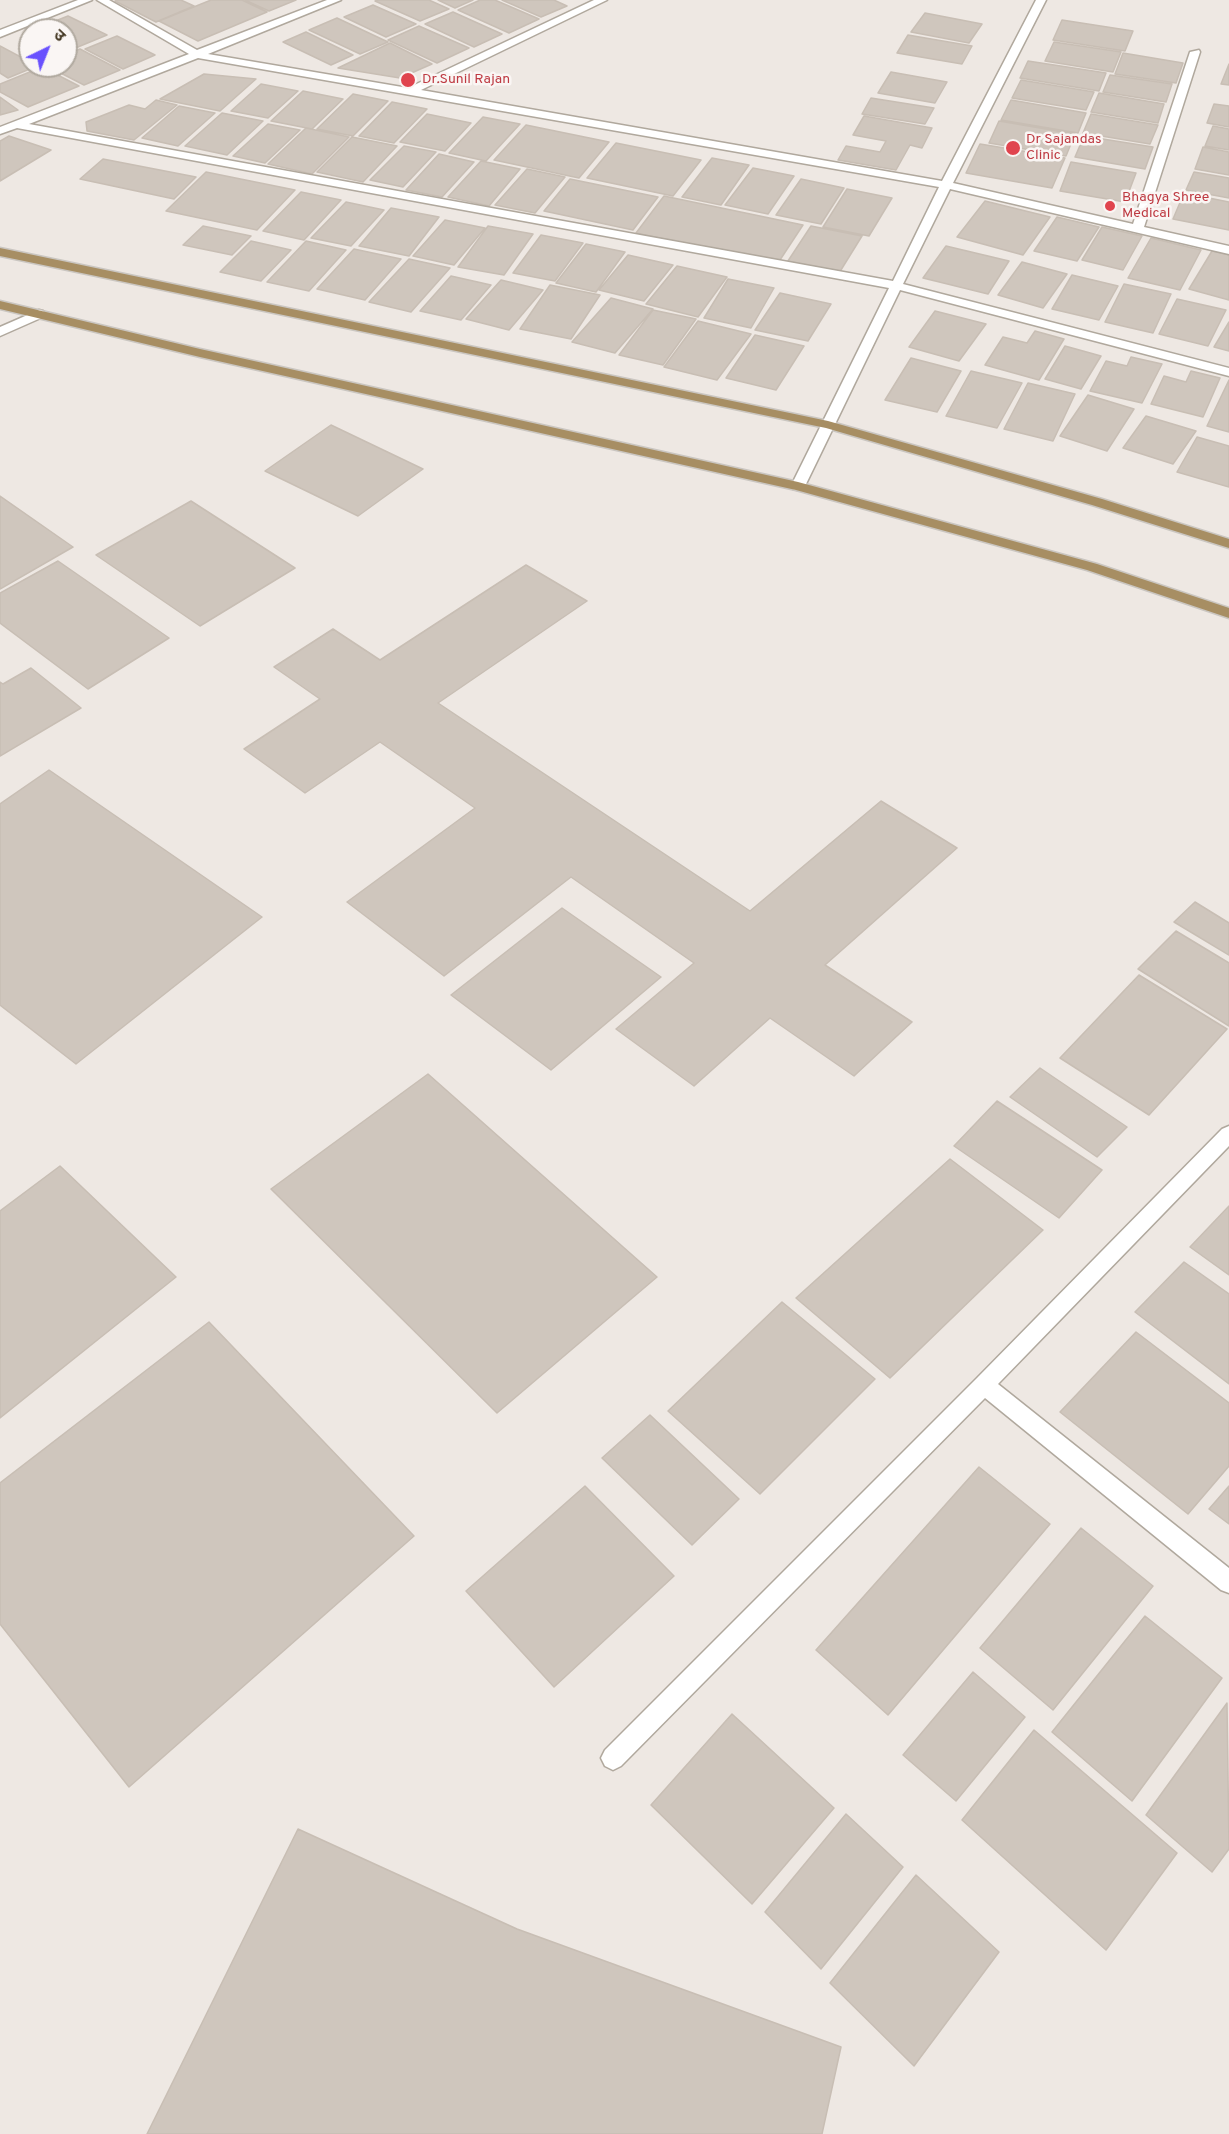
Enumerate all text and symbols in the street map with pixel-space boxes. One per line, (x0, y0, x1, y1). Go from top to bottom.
north arrow (18, 18, 78, 78)
text: उ (49, 26, 69, 47)
marker: Dr.Sunil Rajan (399, 71, 417, 89)
place label: Dr.Sunil Rajan (422, 72, 510, 88)
place label: Dr Sajandas Clinic (1026, 132, 1102, 164)
marker: Dr Sajandas Clinic (1004, 139, 1022, 157)
place label: Bhagya Shree Medical (1122, 190, 1209, 222)
marker: Bhagya Shree Medical (1103, 199, 1117, 213)

